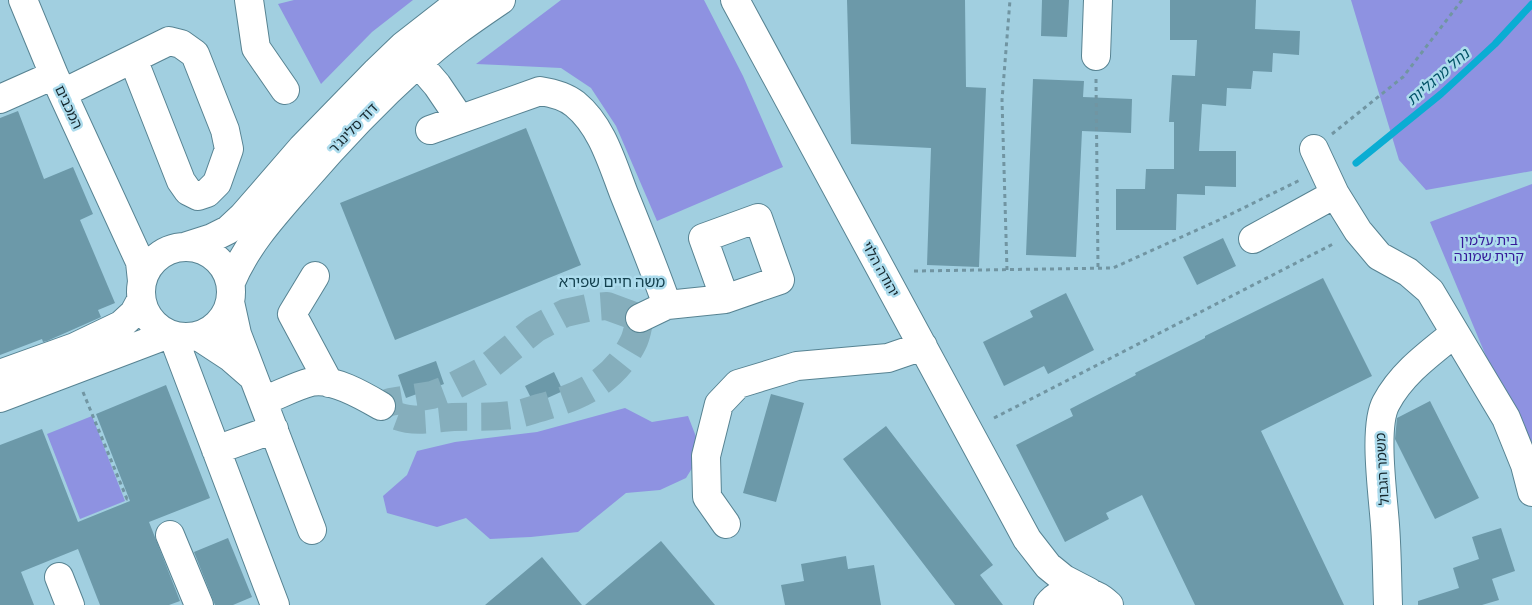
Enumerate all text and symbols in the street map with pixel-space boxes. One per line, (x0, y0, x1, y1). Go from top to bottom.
water label: נחל מרגליות (1402, 43, 1474, 109)
street label: המכבים (51, 82, 87, 132)
street label: דוד סלינג'ר (325, 99, 382, 157)
park label: בית עלמין קרית שמונה (1454, 231, 1524, 265)
street label: יהודה הלוי (859, 238, 903, 300)
district label: משה חיים שפירא (559, 272, 665, 291)
street label: משמר הגבול (1371, 432, 1393, 506)

